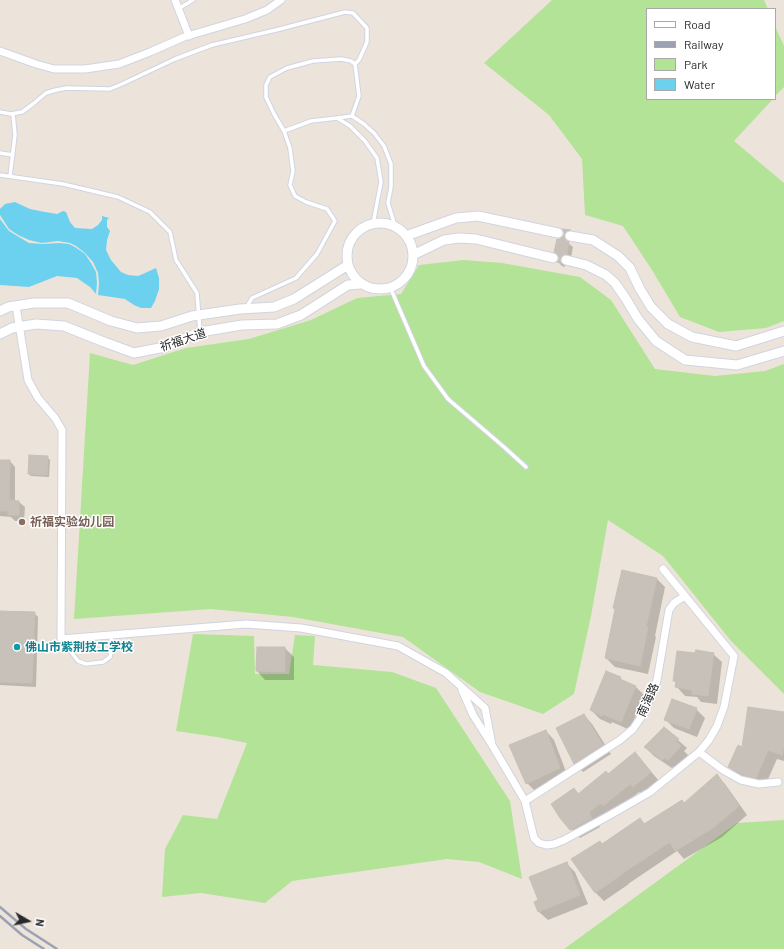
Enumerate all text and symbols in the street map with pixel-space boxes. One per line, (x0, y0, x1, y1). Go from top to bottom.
legend (646, 8, 776, 100)
text: Road (684, 17, 711, 31)
text: Railway (684, 37, 723, 51)
text: Park (684, 57, 708, 71)
text: Water (684, 77, 715, 91)
street label: 祈福大道 (158, 326, 208, 354)
place label: 祈福实验幼儿园 (30, 515, 114, 529)
marker: 祈福实验幼儿园 (17, 517, 27, 527)
place label: 佛山市紫荆技工学校 (25, 640, 133, 654)
marker: 佛山市紫荆技工学校 (12, 642, 22, 652)
street label: 南海路 (634, 681, 662, 719)
north arrow (8, 901, 48, 941)
text: N (33, 918, 47, 928)

